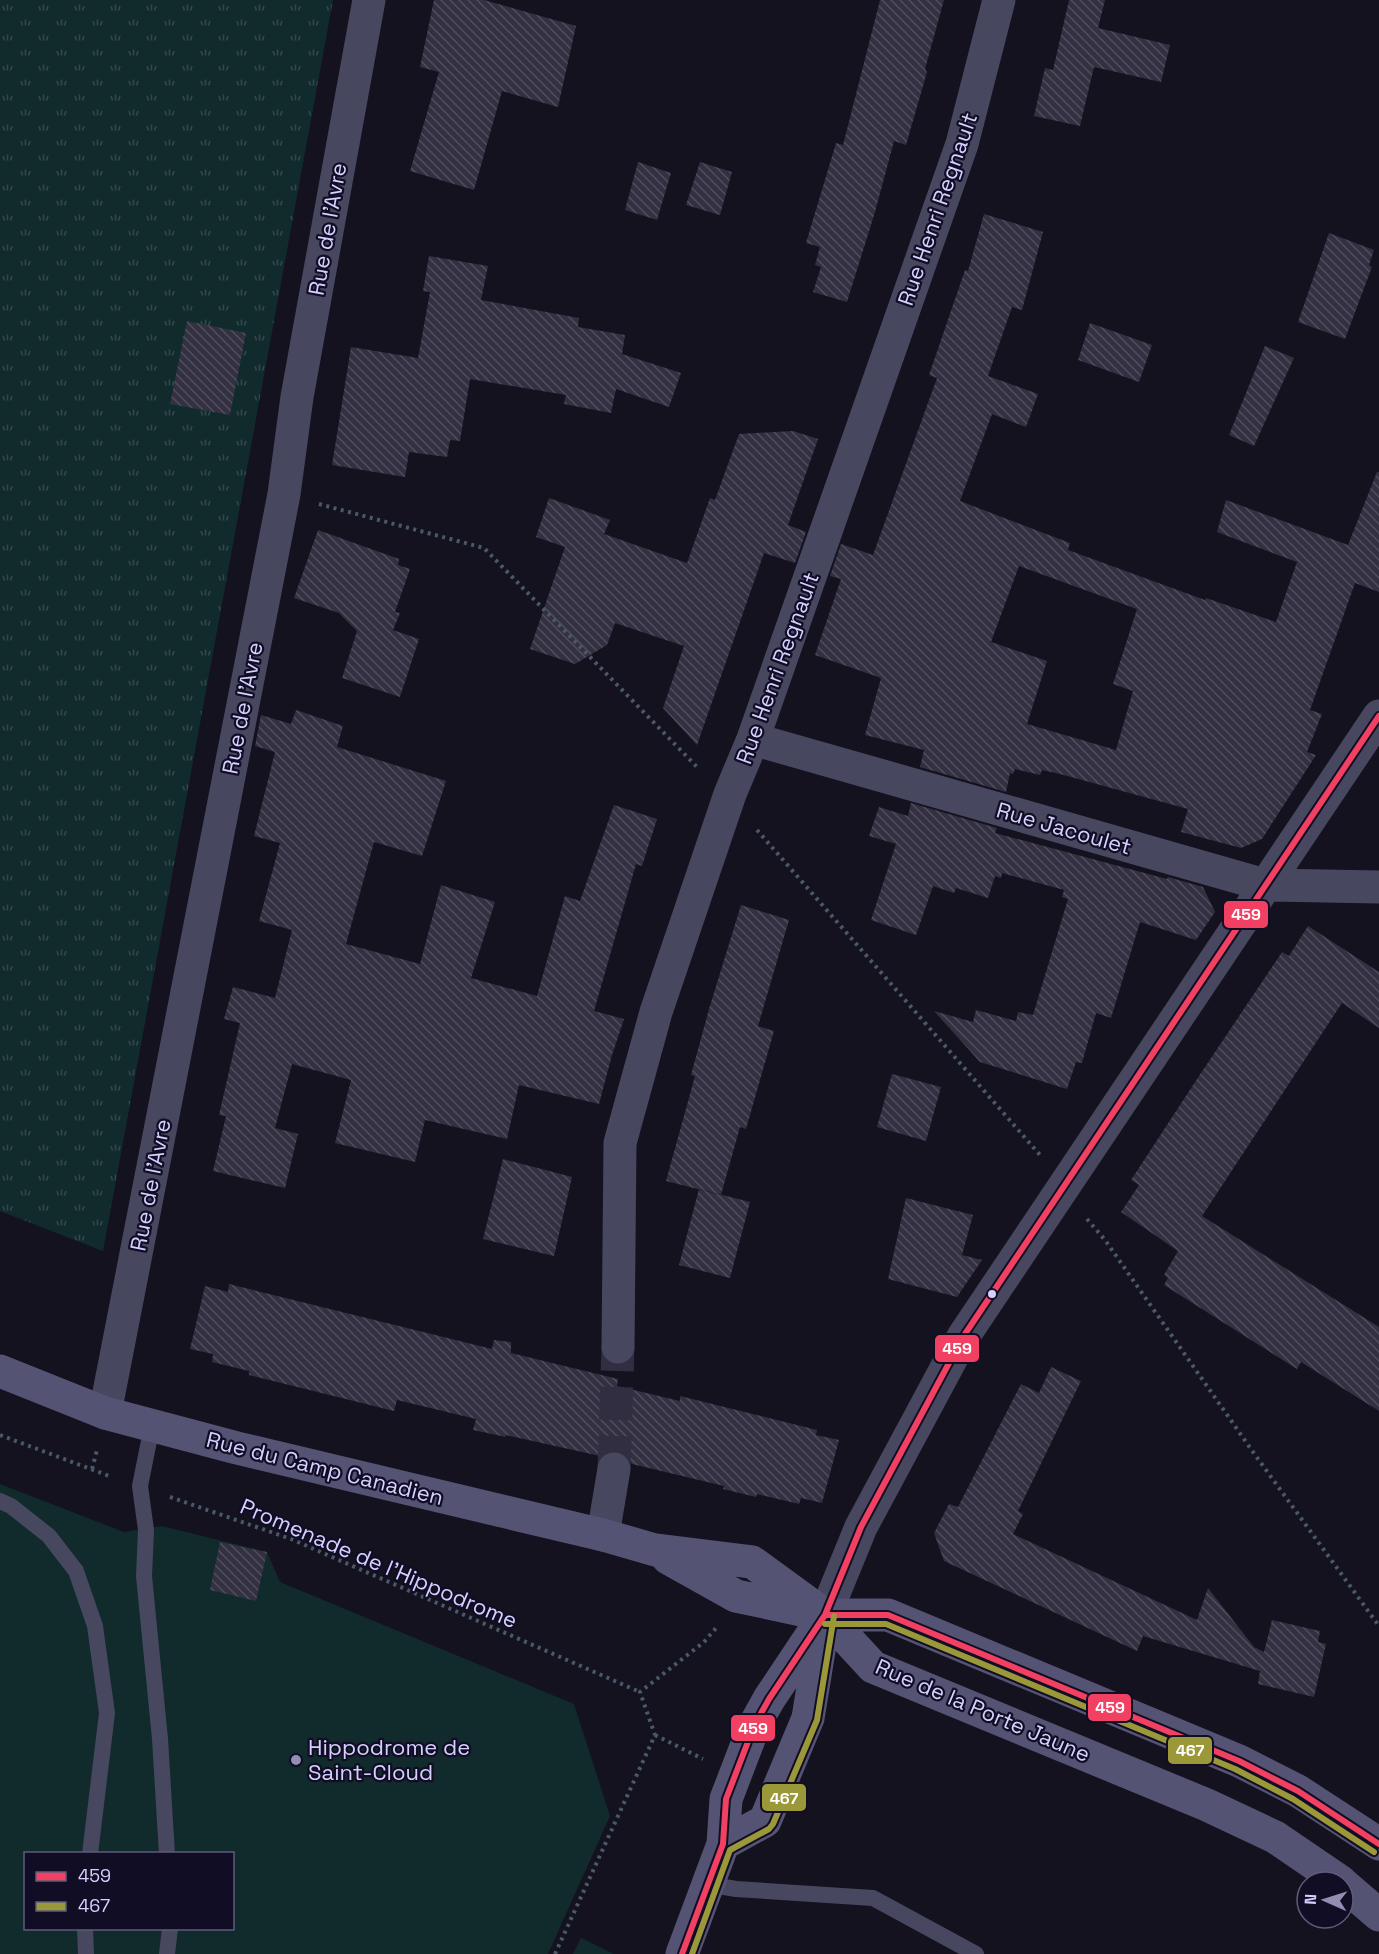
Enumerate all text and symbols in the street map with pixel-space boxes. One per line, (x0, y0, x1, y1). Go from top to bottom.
street label: Rue Henri Regnault (891, 109, 983, 309)
street label: Rue de l'Avre (302, 161, 352, 297)
street label: Rue Henri Regnault (729, 568, 825, 768)
street label: Rue de l'Avre (215, 639, 269, 777)
street label: Rue Jacoulet (993, 795, 1135, 861)
line badge: 459 (1223, 900, 1269, 929)
text: 459 (1231, 904, 1261, 925)
street label: Rue de l'Avre (123, 1116, 177, 1254)
unlabelled marker (986, 1288, 998, 1300)
line badge: 459 (934, 1334, 980, 1363)
text: 459 (942, 1338, 972, 1359)
street label: Rue du Camp Canadien (203, 1425, 447, 1511)
street label: Promenade de l'Hippodrome (236, 1492, 522, 1634)
street label: Rue de la Porte Jaune (871, 1652, 1095, 1768)
line badge: 459 (1087, 1693, 1132, 1722)
text: 459 (1095, 1697, 1125, 1718)
line badge: 459 (730, 1714, 776, 1742)
text: 459 (738, 1718, 768, 1739)
place label: Hippodrome de Saint-Cloud (308, 1733, 470, 1786)
line badge: 467 (1167, 1736, 1213, 1765)
text: 467 (1176, 1740, 1204, 1761)
marker: Hippodrome de Saint-Cloud (289, 1753, 303, 1767)
line badge: 467 (761, 1783, 807, 1812)
text: 467 (770, 1788, 798, 1809)
legend (24, 1852, 234, 1930)
text: 459 (78, 1864, 111, 1887)
north arrow (1295, 1870, 1355, 1930)
text: N (1300, 1893, 1321, 1905)
text: 467 (78, 1894, 110, 1917)

